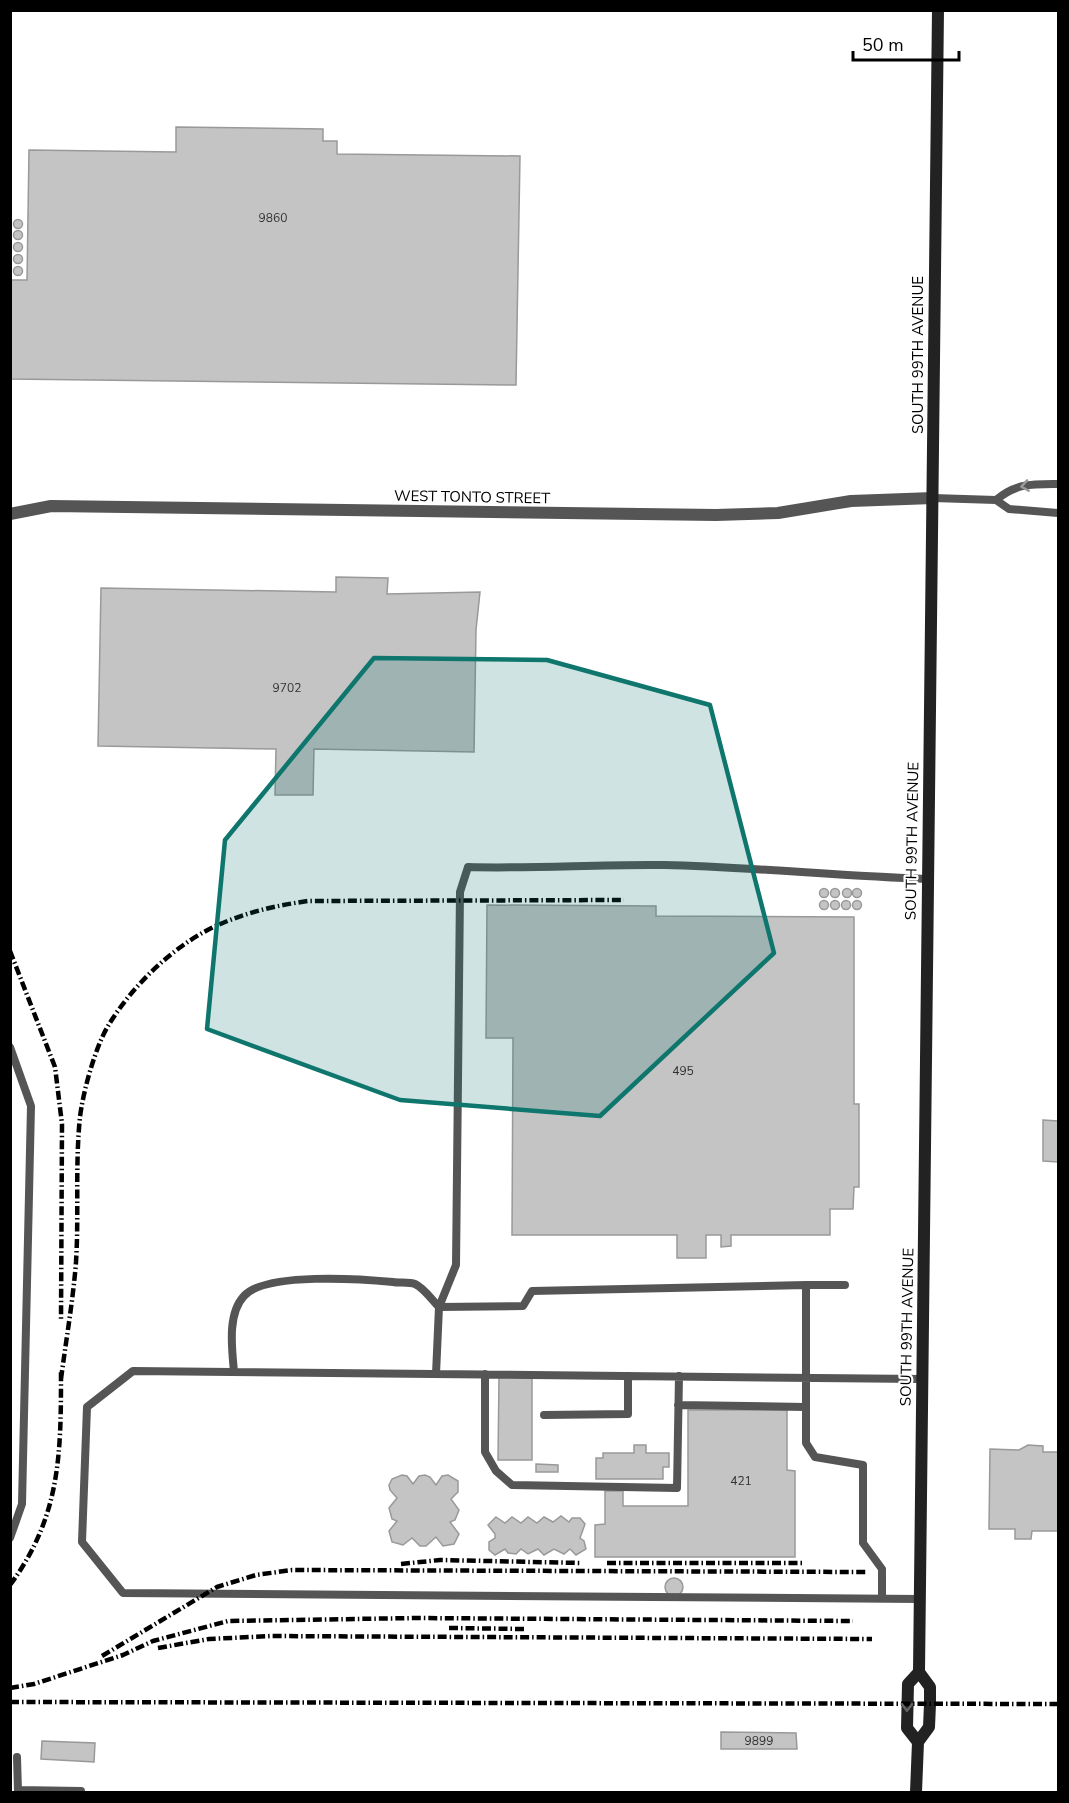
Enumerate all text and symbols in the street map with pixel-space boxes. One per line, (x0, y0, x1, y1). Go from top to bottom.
scale bar (853, 24, 960, 62)
text: 50 m (862, 33, 904, 57)
house number: 9860 (259, 210, 287, 226)
street label: SOUTH 99TH AVENUE (908, 276, 928, 434)
one-way arrow (1020, 479, 1030, 491)
street label: WEST TONTO STREET (394, 486, 550, 508)
house number: 9702 (273, 680, 301, 696)
street label: SOUTH 99TH AVENUE (901, 762, 923, 920)
house number: 495 (672, 1063, 694, 1079)
street label: SOUTH 99TH AVENUE (896, 1248, 918, 1406)
house number: 421 (730, 1473, 752, 1489)
one-way arrow (901, 1702, 914, 1711)
house number: 9899 (745, 1733, 773, 1749)

